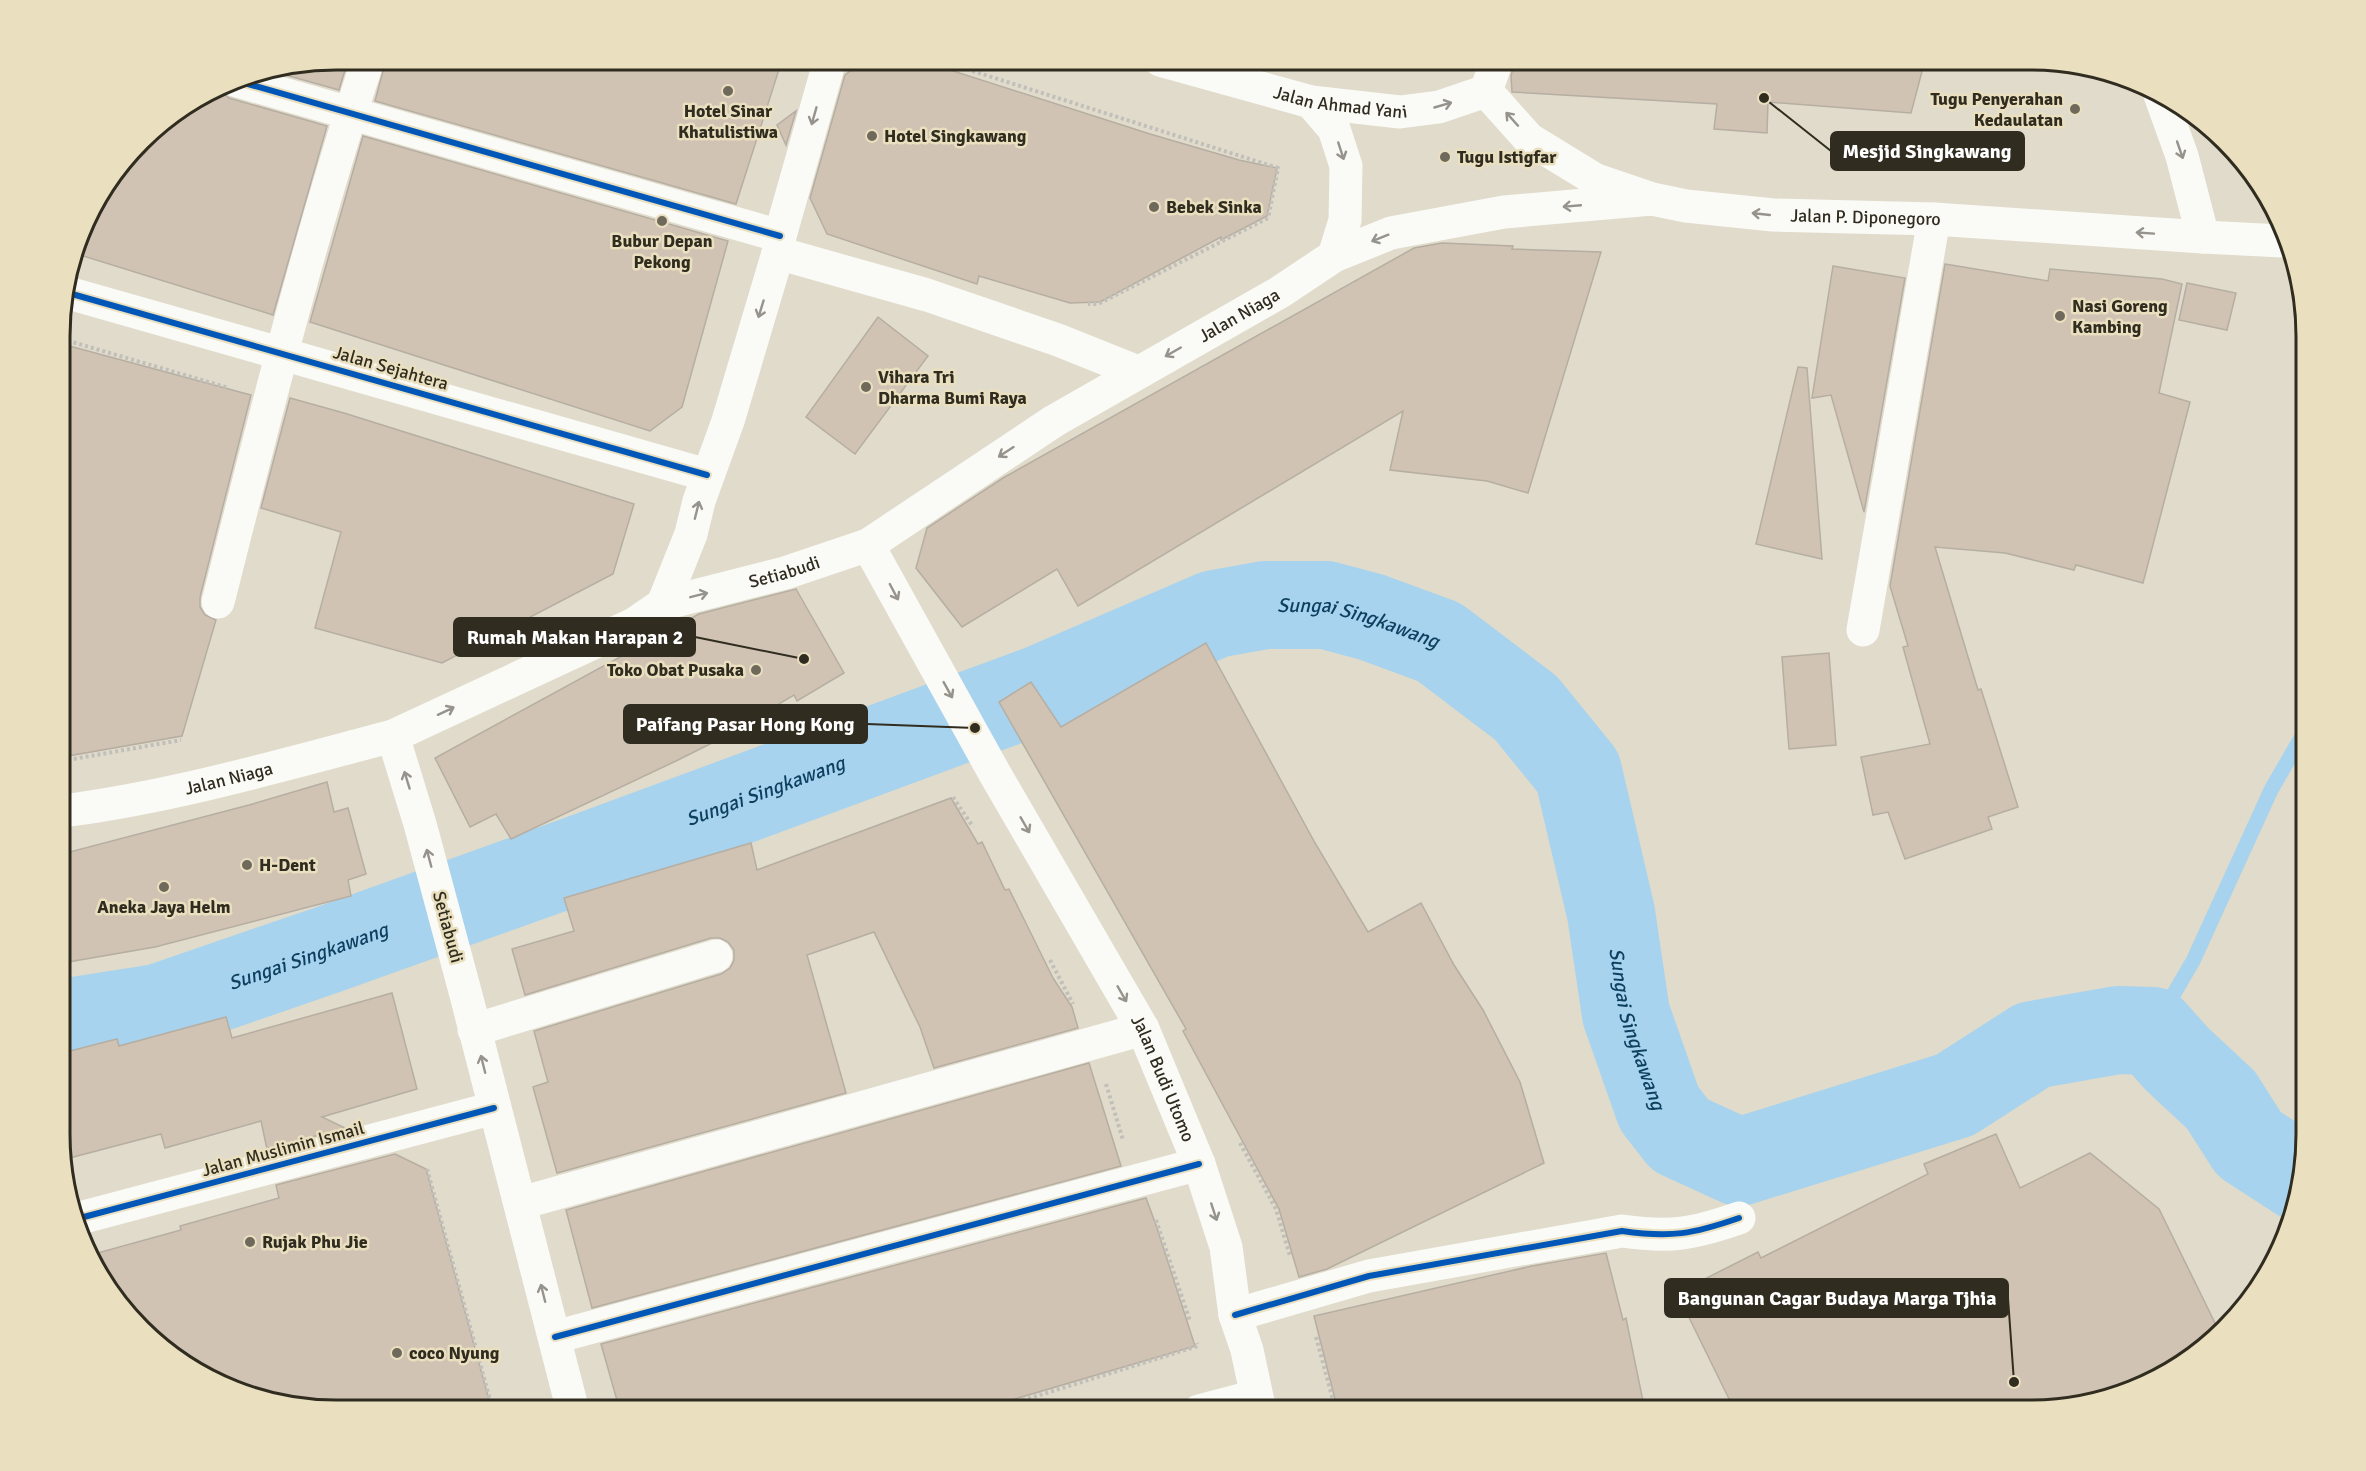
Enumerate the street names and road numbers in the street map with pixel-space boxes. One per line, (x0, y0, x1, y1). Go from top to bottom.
street label: Jalan Ahmad Yani (1271, 81, 1408, 123)
street label: Jalan P. Diponegoro (1790, 204, 1942, 230)
street label: Jalan Niaga (1195, 283, 1284, 347)
street label: Jalan Sejahtera (331, 341, 451, 395)
street label: Setiabudi (746, 551, 823, 593)
street label: Jalan Niaga (183, 757, 275, 800)
street label: Setiabudi (428, 889, 468, 965)
street label: Jalan Budi Utomo (1126, 1011, 1200, 1145)
street label: Jalan Muslimin Ismail (199, 1117, 367, 1181)

